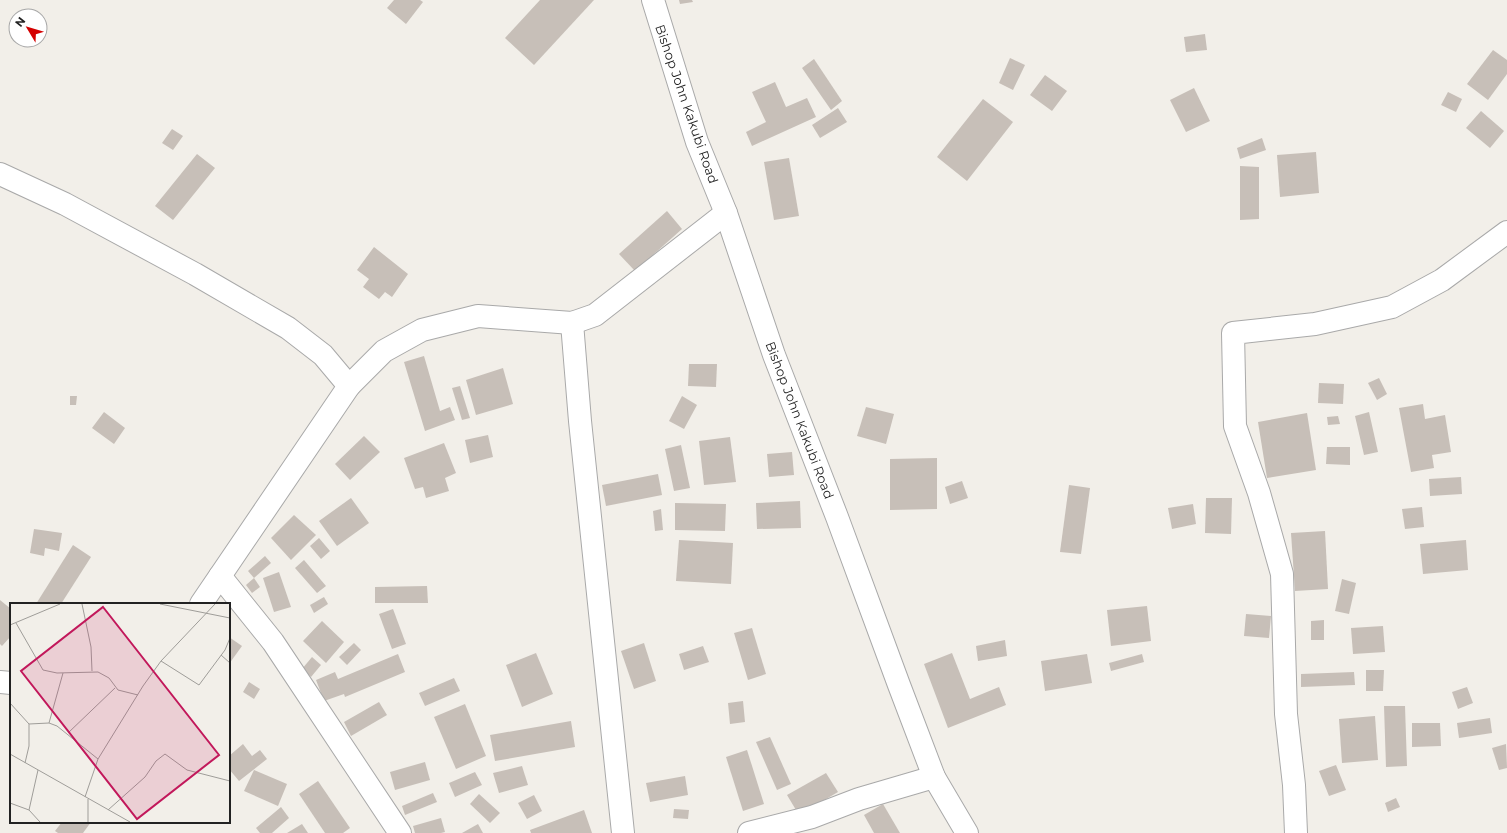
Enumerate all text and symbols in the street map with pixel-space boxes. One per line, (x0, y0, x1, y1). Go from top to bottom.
north arrow (8, 8, 48, 48)
text: N (12, 14, 28, 30)
street label: Bishop John Kakubi Road (652, 22, 722, 186)
street label: Bishop John Kakubi Road (763, 339, 837, 501)
inset map (10, 603, 230, 823)

